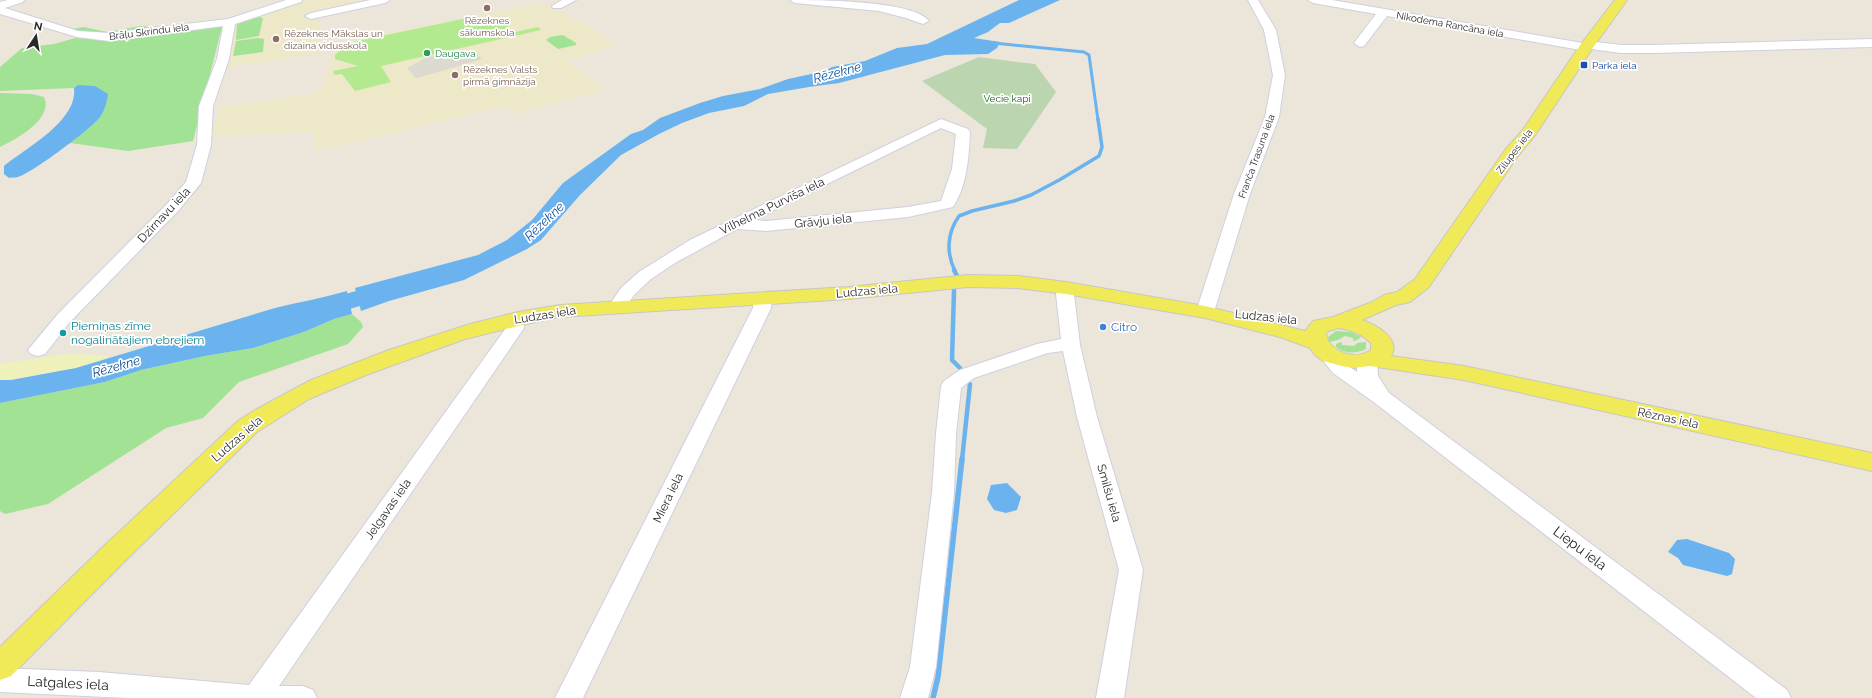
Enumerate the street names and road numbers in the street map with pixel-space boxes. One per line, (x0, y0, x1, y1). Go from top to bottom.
street label: Nikodema Rancāna iela (1395, 10, 1504, 39)
street label: Brāļu Skrindu iela (108, 21, 190, 42)
street label: Franča Trasuna iela (1236, 113, 1277, 200)
street label: Zilupes iela (1494, 127, 1535, 176)
street label: Vilhelma Purvīša iela (717, 175, 827, 237)
street label: Dzirnavu iela (135, 184, 193, 246)
street label: Grāvju iela (793, 211, 853, 231)
street label: Ludzas iela (835, 281, 899, 301)
street label: Ludzas iela (513, 303, 577, 327)
street label: Ludzas iela (1234, 307, 1298, 327)
street label: Rēznas iela (1636, 405, 1700, 431)
street label: Ludzas iela (209, 413, 265, 465)
street label: Smilšu iela (1094, 462, 1124, 524)
street label: Miera iela (650, 471, 686, 525)
street label: Jelgavas iela (362, 476, 414, 542)
street label: Liepu iela (1550, 523, 1610, 573)
street label: Latgales iela (27, 673, 109, 693)

